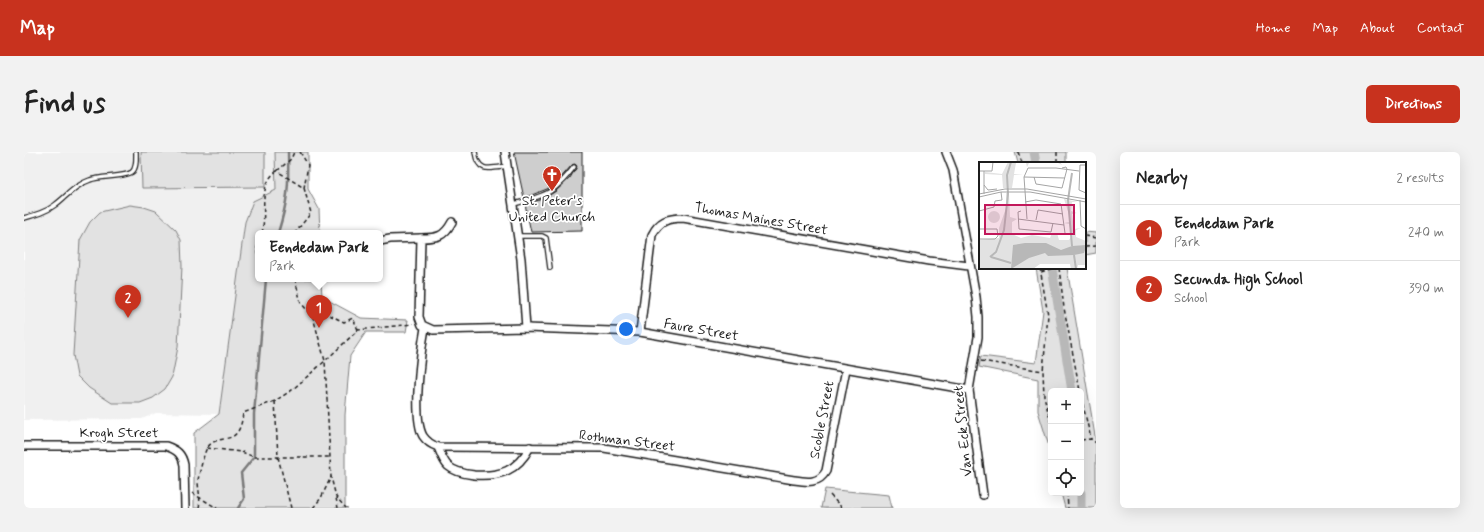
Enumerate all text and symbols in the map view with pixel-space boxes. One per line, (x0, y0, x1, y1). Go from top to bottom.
text: Map (20, 16, 55, 41)
text: Home (1256, 19, 1290, 37)
text: Map (1312, 19, 1338, 37)
text: About (1360, 19, 1395, 37)
text: Contact (1417, 19, 1464, 37)
button: Directions (1366, 85, 1460, 123)
text: Find us (24, 86, 105, 123)
inset map (979, 162, 1086, 269)
church icon: St. Peter's United Church (541, 164, 563, 192)
text: Nearby (1136, 167, 1188, 189)
text: 2 results (1397, 170, 1444, 187)
place label: St. Peter's United Church (509, 192, 595, 226)
street label: Thomas Maines Street (693, 198, 829, 240)
text: Eendedam Park (1174, 214, 1274, 234)
text: 1 (1146, 224, 1152, 241)
text: 240 m (1408, 224, 1444, 241)
popup (255, 230, 383, 282)
text: Park (1174, 234, 1200, 251)
text: Eendedam Park (269, 238, 369, 258)
text: Park (269, 258, 295, 275)
text: Secunda High School (1174, 270, 1303, 290)
text: 2 (1146, 280, 1152, 297)
text: 390 m (1409, 280, 1444, 297)
pin: 2 (115, 285, 141, 318)
text: School (1174, 290, 1208, 307)
pin: 1 (306, 295, 332, 328)
street label: Faure Street (662, 315, 740, 345)
your location (616, 319, 636, 339)
street label: Scoble Street (806, 379, 838, 461)
street label: Van Eck Street (949, 385, 977, 477)
map controls (1048, 388, 1084, 496)
button: + (1048, 388, 1084, 424)
street label: Krogh Street (79, 424, 159, 442)
button: − (1048, 424, 1084, 460)
street label: Rothman Street (578, 426, 676, 456)
button: locate (1048, 460, 1084, 496)

